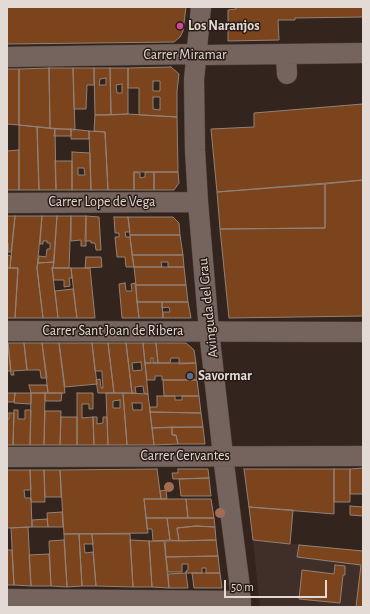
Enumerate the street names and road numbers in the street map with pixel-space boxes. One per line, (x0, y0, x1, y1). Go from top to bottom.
street label: Carrer Miramar (143, 47, 227, 63)
street label: Carrer Lope de Vega (48, 194, 156, 210)
street label: Avinguda del Grau (194, 257, 222, 359)
street label: Carrer Sant Joan de Ribera (42, 323, 184, 339)
street label: Carrer Cervantes (140, 448, 230, 464)

